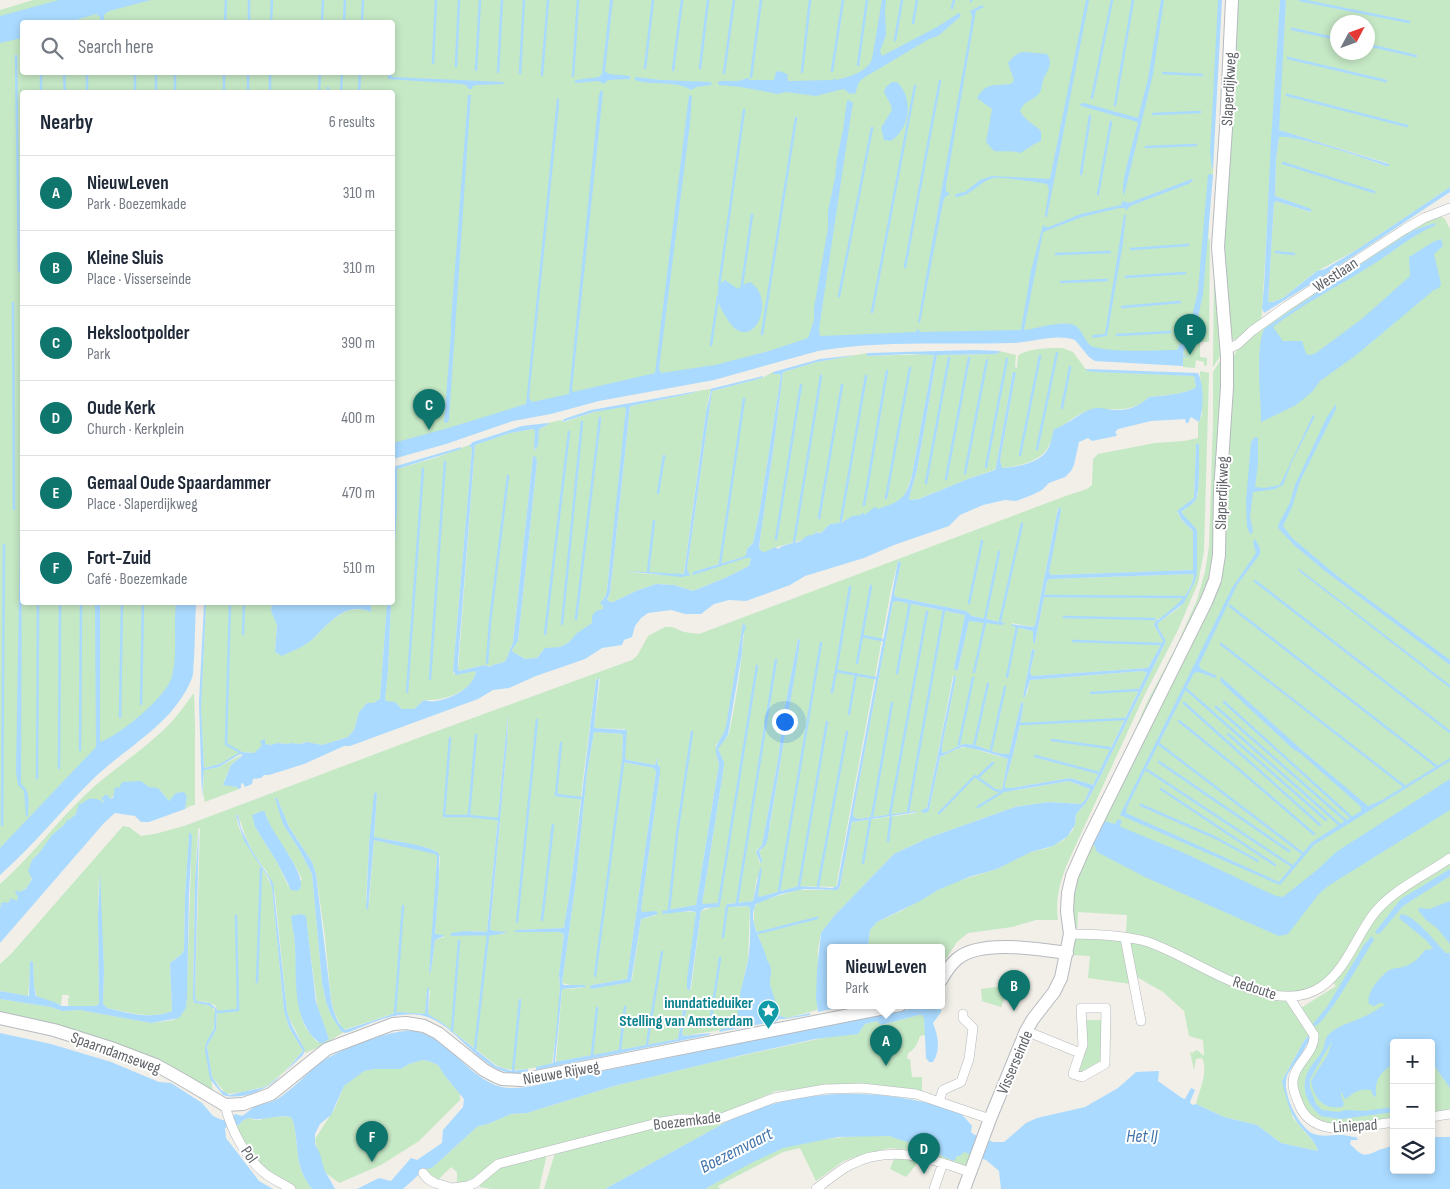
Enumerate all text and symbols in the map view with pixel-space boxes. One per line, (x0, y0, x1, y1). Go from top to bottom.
north arrow (1330, 15, 1375, 60)
search box (20, 20, 395, 75)
icon: search (38, 34, 66, 62)
text: Search here (78, 36, 154, 59)
street label: Slaperdijkweg (1218, 52, 1241, 126)
text: Nearby (40, 110, 93, 135)
text: 6 results (329, 113, 375, 132)
text: NieuwLeven (87, 172, 169, 195)
text: A (52, 184, 60, 203)
text: 310 m (343, 184, 375, 203)
text: Park · Boezemkade (87, 195, 186, 214)
text: Kleine Sluis (87, 247, 164, 270)
street label: Westlaan (1310, 254, 1362, 297)
text: B (52, 259, 60, 278)
text: 310 m (343, 259, 375, 278)
text: Place · Visserseinde (87, 270, 191, 289)
pin: E (1174, 314, 1206, 355)
text: Hekslootpolder (87, 322, 190, 345)
text: C (52, 334, 60, 353)
text: 390 m (341, 334, 375, 353)
text: Park (87, 345, 110, 364)
pin: C (413, 389, 445, 430)
text: Oude Kerk (87, 397, 156, 420)
text: D (52, 409, 60, 428)
text: 400 m (341, 409, 375, 428)
text: Church · Kerkplein (87, 420, 184, 439)
street label: Slaperdijkweg (1212, 456, 1233, 530)
text: Gemaal Oude Spaardammer (87, 472, 271, 495)
text: E (53, 484, 59, 503)
text: 470 m (342, 484, 375, 503)
text: Place · Slaperdijkweg (87, 495, 198, 514)
text: Fort-Zuid (87, 547, 151, 570)
text: F (53, 559, 59, 578)
text: 510 m (343, 559, 375, 578)
text: Café · Boezemkade (87, 570, 187, 589)
your location (772, 709, 798, 735)
popup (827, 944, 945, 1009)
text: NieuwLeven (845, 956, 927, 979)
pin: B (998, 970, 1030, 1011)
street label: Redoute (1230, 972, 1279, 1004)
text: Park (845, 979, 869, 998)
place label: inundatieduiker Stelling van Amsterdam (619, 994, 753, 1031)
place icon: inundatieduiker Stelling van Amsterdam (757, 999, 781, 1030)
pin: A (870, 1025, 902, 1066)
street label: Spaarndamseweg (68, 1028, 163, 1078)
street label: Visserseinde (993, 1028, 1037, 1097)
map controls (1390, 1039, 1435, 1174)
button: + (1390, 1039, 1435, 1084)
street label: Nieuwe Rijweg (522, 1057, 601, 1090)
button: − (1390, 1084, 1435, 1129)
street label: Boezemkade (652, 1108, 722, 1135)
street label: Liniepad (1332, 1115, 1378, 1138)
pin: F (356, 1121, 388, 1162)
water label: Boezemvaart (697, 1123, 776, 1178)
water label: Het IJ (1126, 1126, 1158, 1147)
button: layers (1390, 1129, 1435, 1174)
pin: D (908, 1133, 940, 1174)
street label: Pol (236, 1143, 261, 1167)

